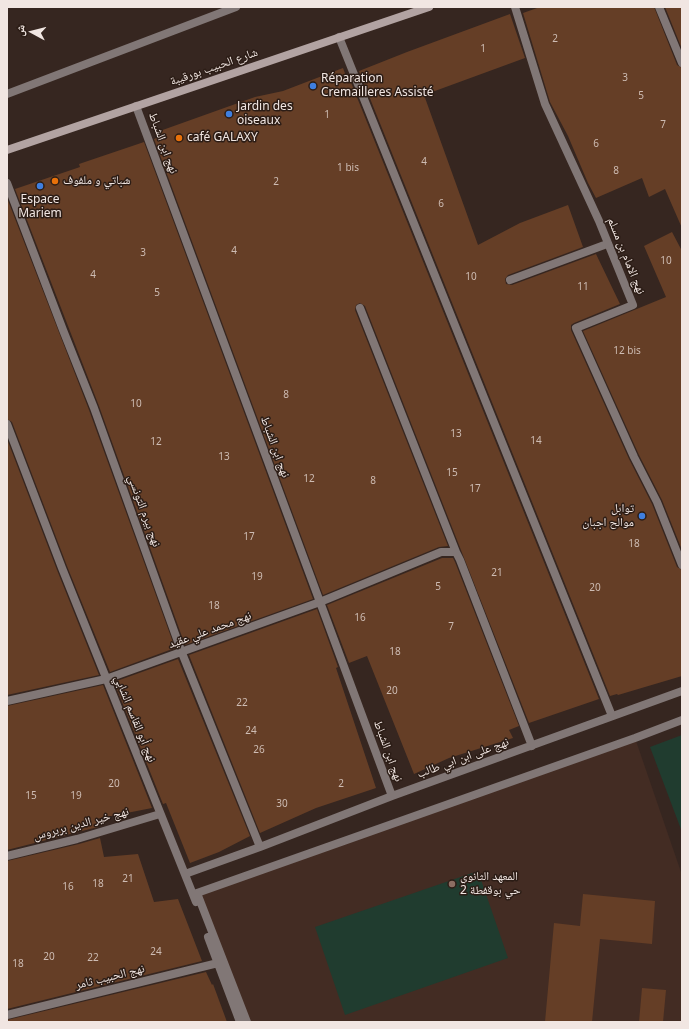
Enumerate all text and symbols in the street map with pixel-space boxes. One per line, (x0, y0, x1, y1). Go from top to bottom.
north arrow (12, 12, 52, 52)
text: ش (11, 24, 28, 37)
house number: 2 (552, 33, 558, 45)
house number: 1 (480, 43, 486, 55)
street label: شارع الحبيب بورقيبة (168, 45, 260, 89)
place label: Réparation Cremailleres Assisté (321, 72, 434, 100)
house number: 3 (622, 72, 628, 84)
marker: Réparation Cremailleres Assisté (308, 81, 318, 91)
house number: 5 (638, 90, 644, 102)
place label: Jardin des oiseaux (237, 100, 293, 128)
marker: Jardin des oiseaux (224, 109, 234, 119)
house number: 1 (324, 109, 330, 121)
street label: نهج ابن الشباط (145, 110, 181, 176)
house number: 7 (660, 119, 666, 131)
place label: café GALAXY (187, 131, 258, 145)
marker: café GALAXY (174, 133, 184, 143)
house number: 6 (593, 138, 599, 150)
house number: 4 (421, 156, 427, 168)
house number: 1 bis (337, 162, 359, 174)
house number: 8 (613, 165, 619, 177)
place label: شباتي و ملفوف (63, 174, 130, 188)
marker: شباتي و ملفوف (50, 176, 60, 186)
house number: 2 (273, 176, 279, 188)
marker: Espace Mariem (35, 181, 45, 191)
place label: Espace Mariem (18, 193, 62, 221)
house number: 6 (438, 198, 444, 210)
street label: نهج الامام بن مسلم (604, 215, 648, 297)
house number: 4 (231, 245, 237, 257)
house number: 3 (140, 247, 146, 259)
house number: 10 (660, 255, 672, 267)
house number: 4 (90, 269, 96, 281)
house number: 10 (465, 271, 477, 283)
house number: 11 (577, 281, 589, 293)
house number: 5 (154, 287, 160, 299)
house number: 12 bis (613, 345, 641, 357)
house number: 8 (283, 389, 289, 401)
house number: 10 (130, 398, 142, 410)
street label: نهج ابن الشباط (257, 414, 293, 480)
house number: 13 (450, 428, 462, 440)
house number: 14 (530, 435, 542, 447)
house number: 12 (150, 436, 162, 448)
house number: 13 (218, 451, 230, 463)
house number: 15 (446, 467, 458, 479)
street label: نهج بيرم التونسي (124, 473, 164, 549)
house number: 12 (303, 473, 315, 485)
house number: 8 (370, 475, 376, 487)
house number: 17 (469, 483, 481, 495)
place label: توابل موالح اجبان (582, 502, 634, 530)
marker: توابل موالح اجبان (637, 511, 647, 521)
house number: 17 (243, 531, 255, 543)
house number: 18 (628, 538, 640, 550)
house number: 21 (491, 567, 503, 579)
house number: 19 (251, 571, 263, 583)
house number: 5 (435, 581, 441, 593)
house number: 20 (589, 582, 601, 594)
house number: 18 (208, 600, 220, 612)
street label: نهج محمد علي عقيد (167, 608, 253, 652)
house number: 16 (354, 612, 366, 624)
house number: 7 (448, 621, 454, 633)
house number: 18 (389, 646, 401, 658)
street label: نهج أبو القاسم الشابي (111, 674, 159, 764)
house number: 20 (386, 685, 398, 697)
house number: 22 (236, 697, 248, 709)
street label: نهج ابن الشباط (370, 718, 406, 784)
house number: 24 (245, 725, 257, 737)
street label: نهج على ابن ابي طالب (415, 735, 511, 781)
house number: 26 (253, 744, 265, 756)
house number: 20 (108, 778, 120, 790)
house number: 2 (338, 778, 344, 790)
house number: 15 (25, 790, 37, 802)
house number: 19 (70, 790, 82, 802)
house number: 30 (276, 798, 288, 810)
street label: نهج خير الدين بربروس (32, 804, 130, 844)
place label: المعهد الثانوي حي بوقفطة 2 (460, 870, 521, 898)
house number: 21 (122, 873, 134, 885)
house number: 18 (92, 878, 104, 890)
marker: المعهد الثانوي حي بوقفطة 2 (447, 879, 457, 889)
house number: 16 (62, 881, 74, 893)
house number: 24 (150, 946, 162, 958)
house number: 20 (43, 951, 55, 963)
house number: 22 (87, 952, 99, 964)
house number: 18 (12, 958, 24, 970)
street label: نهج الحبيب ثامر (74, 961, 146, 993)

